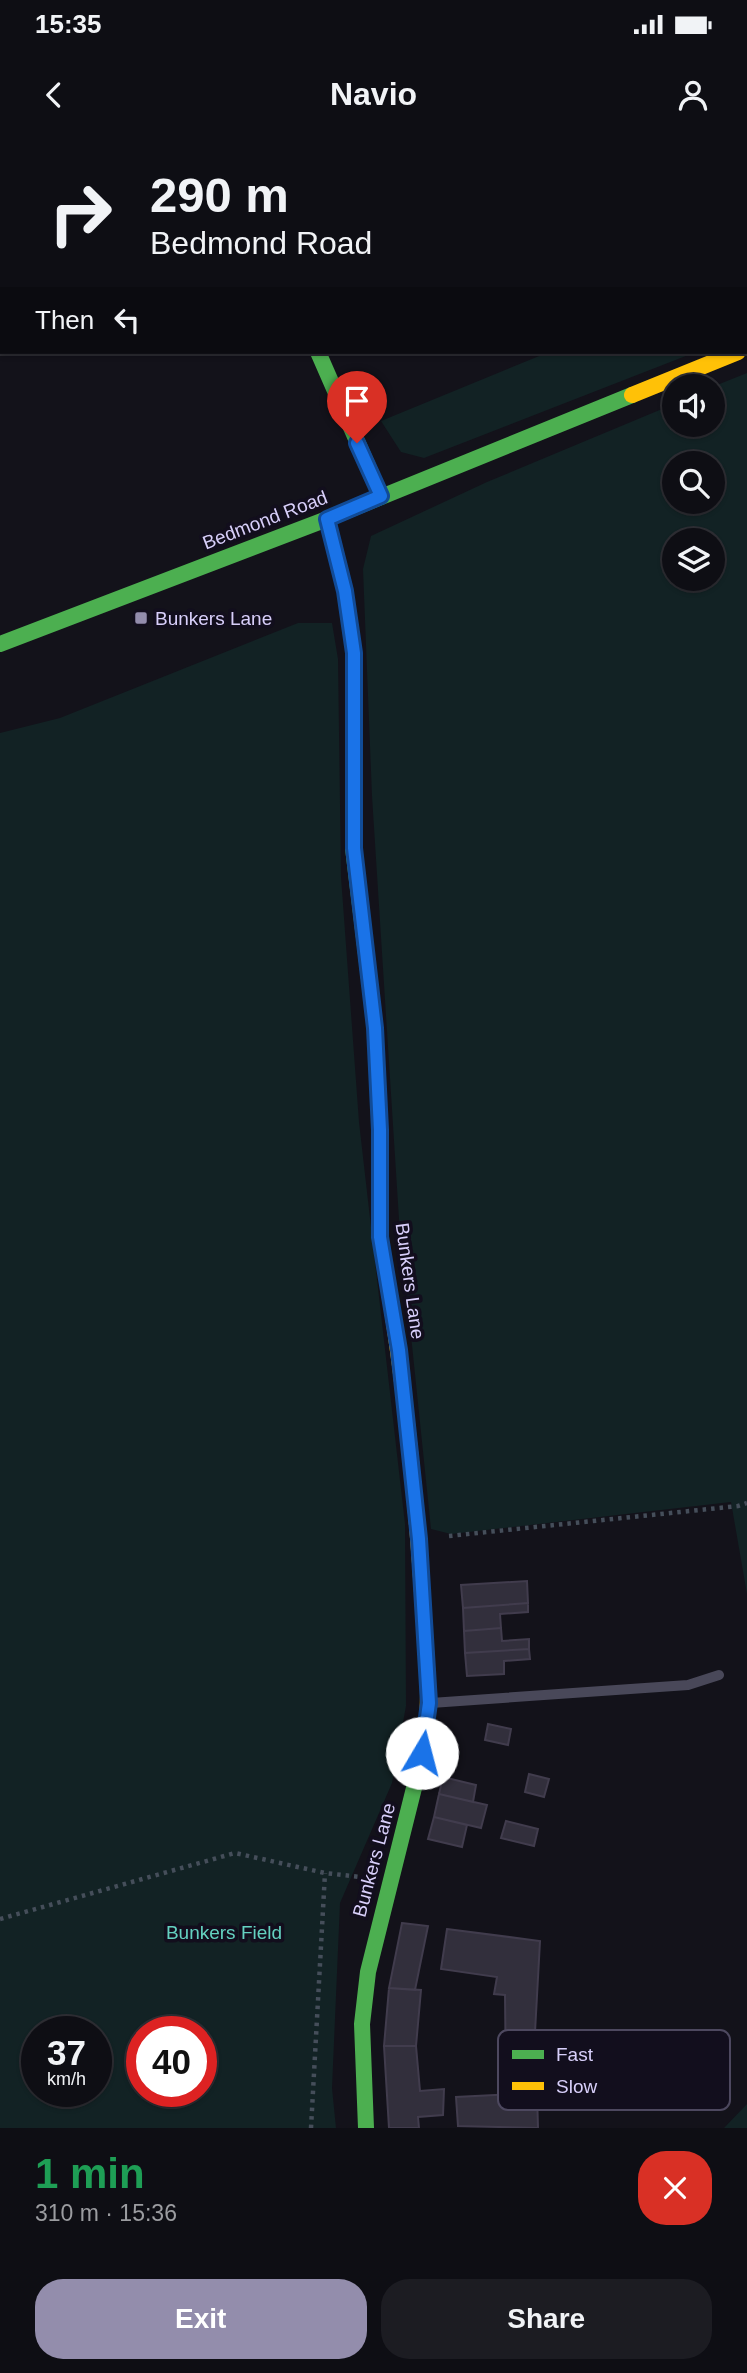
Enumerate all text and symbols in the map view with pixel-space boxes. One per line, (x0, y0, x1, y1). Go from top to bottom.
text: 15:35 (35, 9, 102, 39)
icon: back (35, 76, 73, 114)
text: Navio (330, 76, 417, 112)
icon: person (674, 76, 712, 114)
icon: right (35, 168, 126, 259)
text: 290 m (150, 168, 289, 222)
text: Bedmond Road (150, 225, 372, 261)
icon: left (108, 301, 146, 339)
text: Then (35, 305, 94, 335)
pin (327, 371, 387, 443)
map controls (662, 374, 725, 591)
button: sound (662, 374, 725, 437)
icon: arrive (338, 382, 376, 420)
button: search (662, 451, 725, 514)
street label: Bedmond Road (200, 487, 330, 553)
button: layers (662, 528, 725, 591)
place label: Bunkers Lane (155, 608, 272, 629)
marker: Bunkers Lane (133, 610, 149, 626)
street label: Bunkers Lane (391, 1221, 429, 1341)
position arrow (385, 1716, 459, 1790)
street label: Bunkers Lane (349, 1801, 399, 1919)
park label: Bunkers Field (166, 1922, 282, 1943)
speed limit sign: 40 (126, 2016, 217, 2107)
legend (498, 2030, 730, 2110)
text: 37 (47, 2033, 86, 2072)
text: Fast (556, 2044, 594, 2065)
text: km/h (47, 2069, 86, 2089)
text: Slow (556, 2076, 597, 2097)
text: 1 min (35, 2150, 145, 2197)
button: close (638, 2151, 712, 2225)
text: 310 m · 15:36 (35, 2200, 177, 2226)
button: Exit (35, 2279, 367, 2359)
button: Share (381, 2279, 712, 2359)

